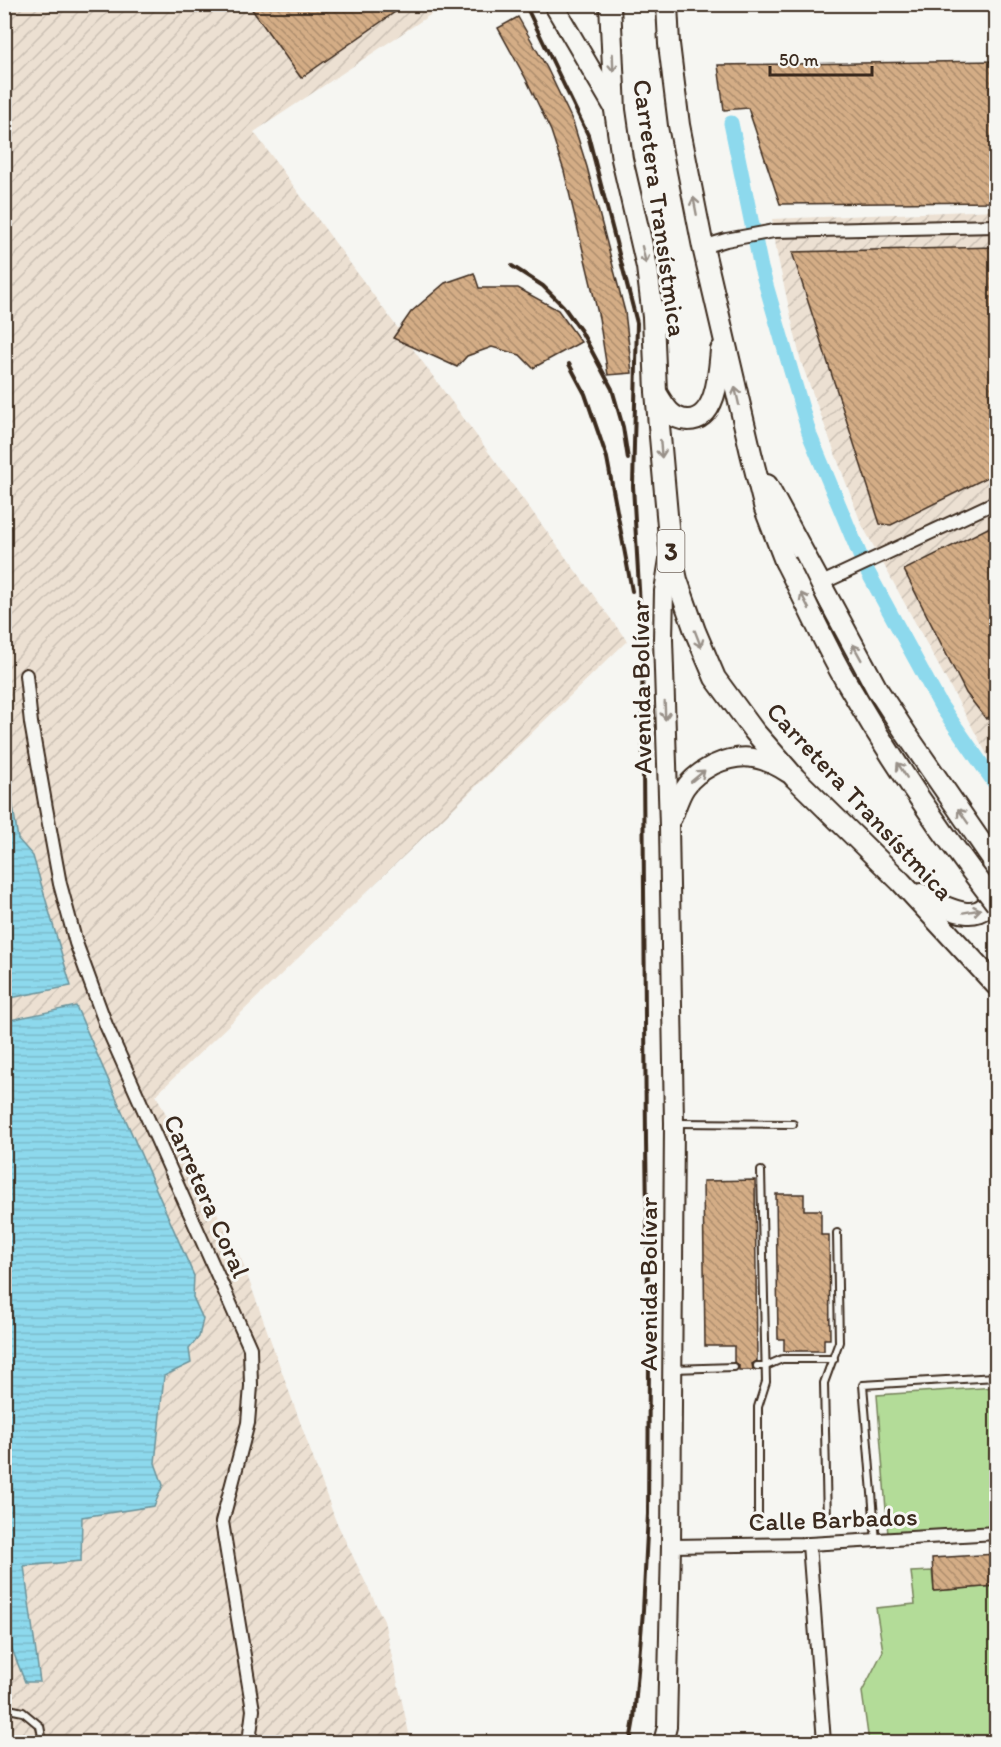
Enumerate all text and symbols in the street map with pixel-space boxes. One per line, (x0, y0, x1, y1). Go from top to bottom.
scale bar (770, 39, 872, 77)
text: 50 m (779, 49, 819, 71)
one-way arrow (607, 52, 618, 72)
street label: Carretera Transístmica (626, 77, 694, 339)
one-way arrow (689, 197, 700, 216)
one-way arrow (639, 245, 650, 264)
one-way arrow (731, 387, 743, 406)
one-way arrow (656, 438, 667, 458)
road number: 3 (658, 530, 684, 572)
one-way arrow (799, 592, 811, 610)
street label: Avenida Bolívar (623, 599, 659, 774)
one-way arrow (693, 629, 704, 648)
one-way arrow (851, 644, 863, 661)
street label: Carretera Transístmica (760, 695, 960, 907)
one-way arrow (660, 701, 671, 721)
one-way arrow (895, 762, 907, 779)
one-way arrow (690, 769, 705, 783)
one-way arrow (957, 808, 969, 824)
one-way arrow (962, 905, 981, 916)
street label: Carretera Coral (157, 1109, 257, 1283)
street label: Avenida Bolívar (632, 1196, 664, 1371)
street label: Calle Barbados (748, 1500, 918, 1538)

